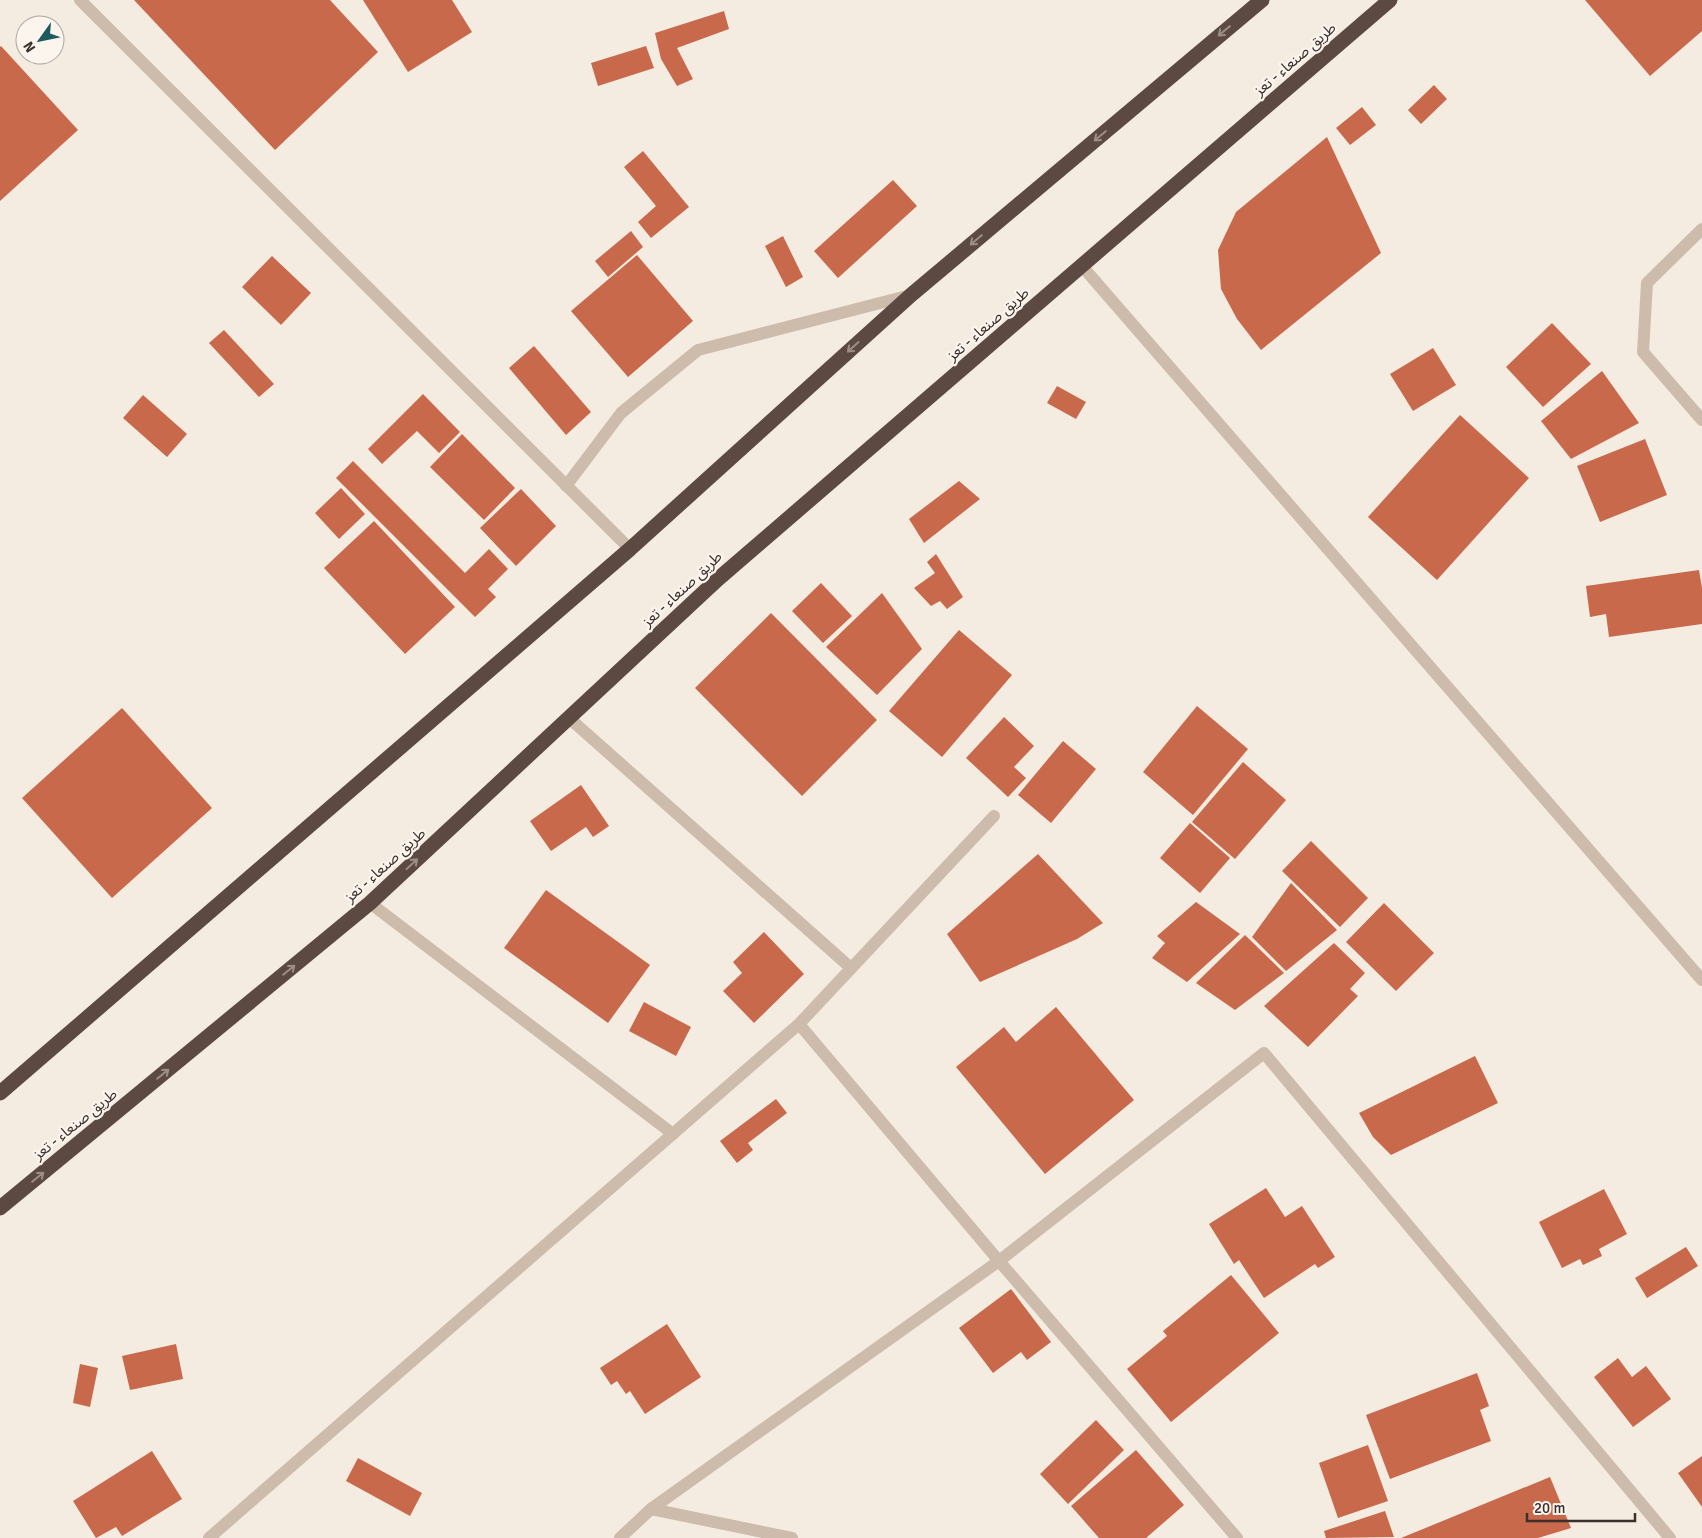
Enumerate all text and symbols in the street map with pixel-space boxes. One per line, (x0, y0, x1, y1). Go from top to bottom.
north arrow (15, 15, 65, 65)
street label: طريق صنعاء - تعز (1250, 19, 1340, 101)
one-way arrow (1218, 26, 1231, 37)
text: N (20, 38, 39, 56)
one-way arrow (1094, 130, 1107, 141)
one-way arrow (969, 235, 982, 246)
street label: طريق صنعاء - تعز (943, 284, 1033, 366)
one-way arrow (847, 341, 859, 353)
street label: طريق صنعاء - تعز (638, 547, 726, 632)
street label: طريق صنعاء - تعز (340, 824, 430, 907)
one-way arrow (406, 858, 418, 870)
one-way arrow (282, 965, 295, 976)
one-way arrow (157, 1068, 170, 1079)
street label: طريق صنعاء - تعز (29, 1085, 121, 1165)
one-way arrow (31, 1171, 44, 1182)
scale bar (1527, 1490, 1634, 1522)
text: 20 m (1534, 1499, 1565, 1517)

